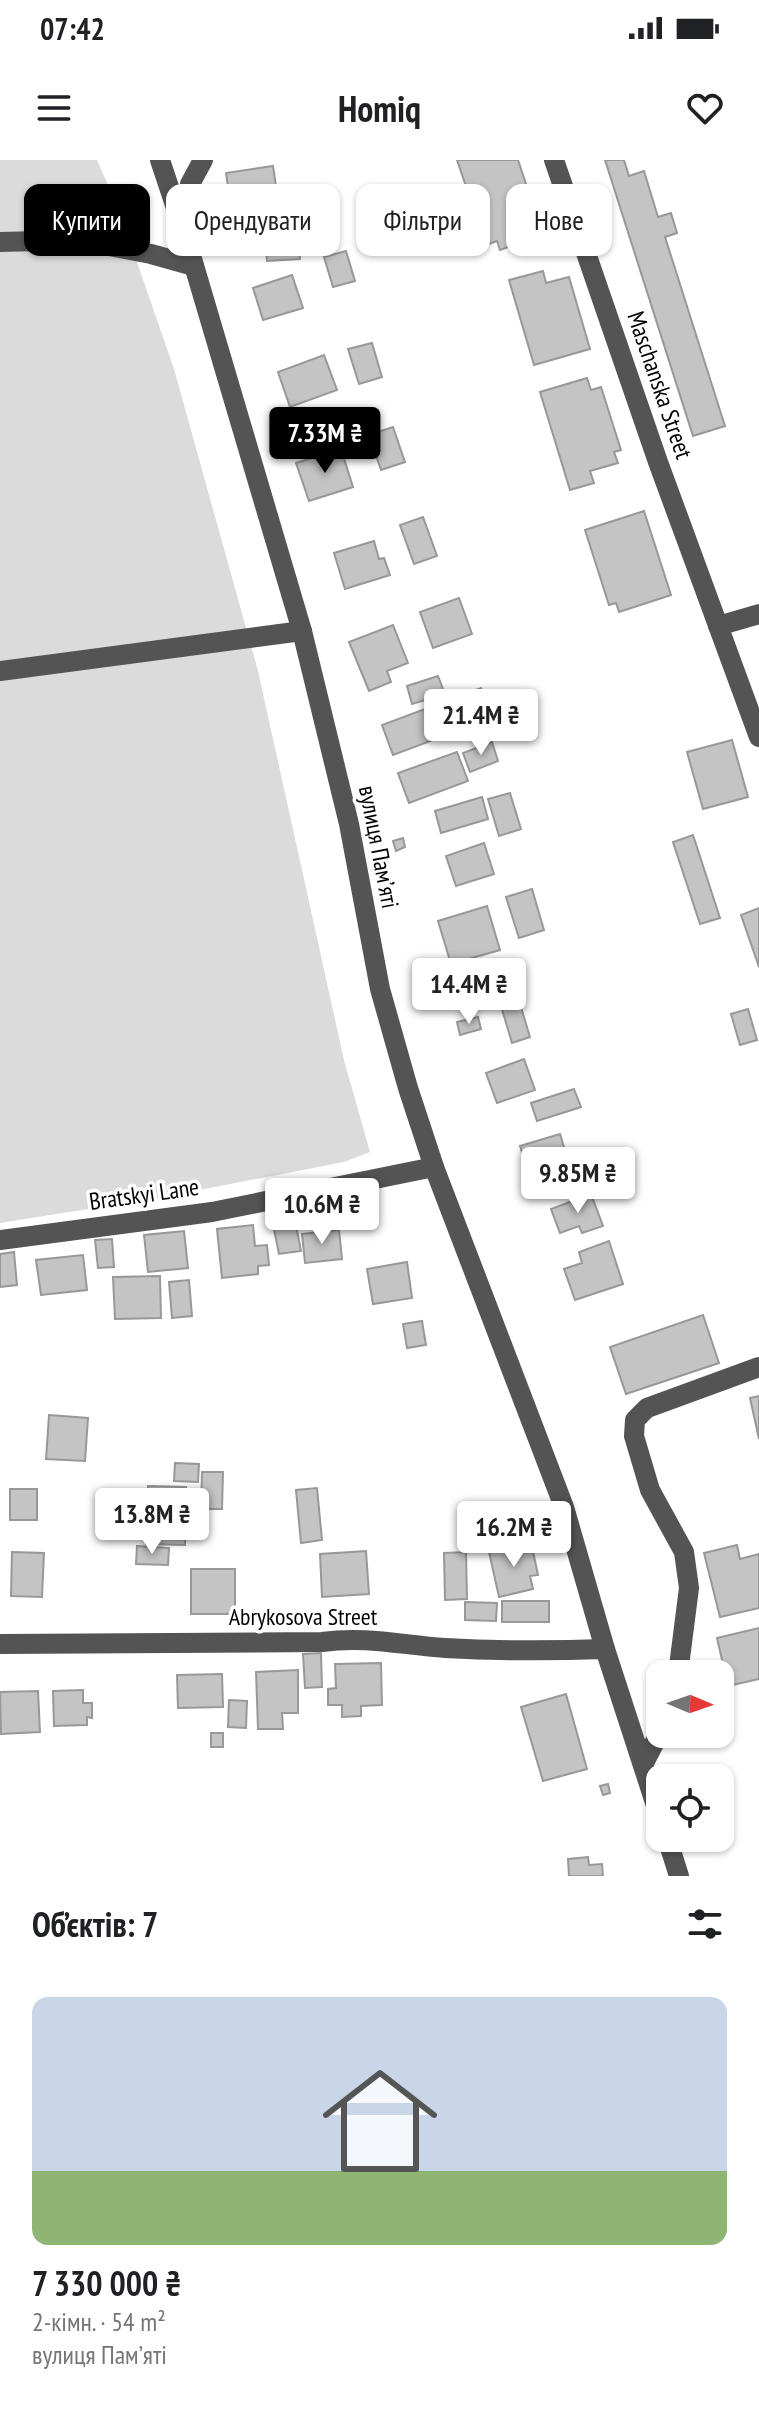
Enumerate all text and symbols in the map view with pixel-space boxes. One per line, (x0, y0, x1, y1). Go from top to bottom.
text: 07:42 (40, 9, 105, 48)
text: Homiq (338, 85, 421, 132)
icon: menu (32, 86, 76, 130)
icon: heart (683, 86, 727, 130)
chip: Купити (24, 184, 150, 256)
chip: Орендувати (166, 184, 340, 256)
chip: Фільтри (356, 184, 490, 256)
chip: Нове (506, 184, 612, 256)
street label: Maschanska Street (620, 307, 700, 463)
pin: 7.33M ₴ (251, 407, 399, 475)
text: 7.33M ₴ (287, 416, 363, 449)
pin: 21.4M ₴ (407, 689, 555, 757)
text: 21.4M ₴ (442, 698, 520, 731)
street label: вулиця Памʼяті (352, 783, 406, 911)
pin: 14.4M ₴ (395, 958, 543, 1026)
text: 14.4M ₴ (430, 967, 508, 1000)
pin: 9.85M ₴ (504, 1147, 652, 1215)
text: 9.85M ₴ (539, 1156, 617, 1189)
street label: Bratskyi Lane (87, 1171, 201, 1217)
pin: 10.6M ₴ (248, 1178, 396, 1246)
text: 10.6M ₴ (283, 1187, 361, 1220)
pin: 13.8M ₴ (78, 1488, 226, 1556)
text: 13.8M ₴ (113, 1497, 191, 1530)
pin: 16.2M ₴ (440, 1501, 588, 1569)
text: 16.2M ₴ (475, 1510, 553, 1543)
street label: Abrykosova Street (229, 1601, 378, 1632)
north arrow (646, 1660, 734, 1748)
map controls (646, 1660, 734, 1852)
button: locate (646, 1764, 734, 1852)
text: Об’єктів: 7 (32, 1902, 158, 1946)
icon: filters (683, 1902, 727, 1946)
icon: home (308, 2049, 452, 2193)
text: 7 330 000 ₴ (32, 2261, 181, 2305)
text: 2-кімн. · 54 m² (32, 2305, 166, 2338)
text: вулиця Памʼяті (32, 2338, 167, 2371)

